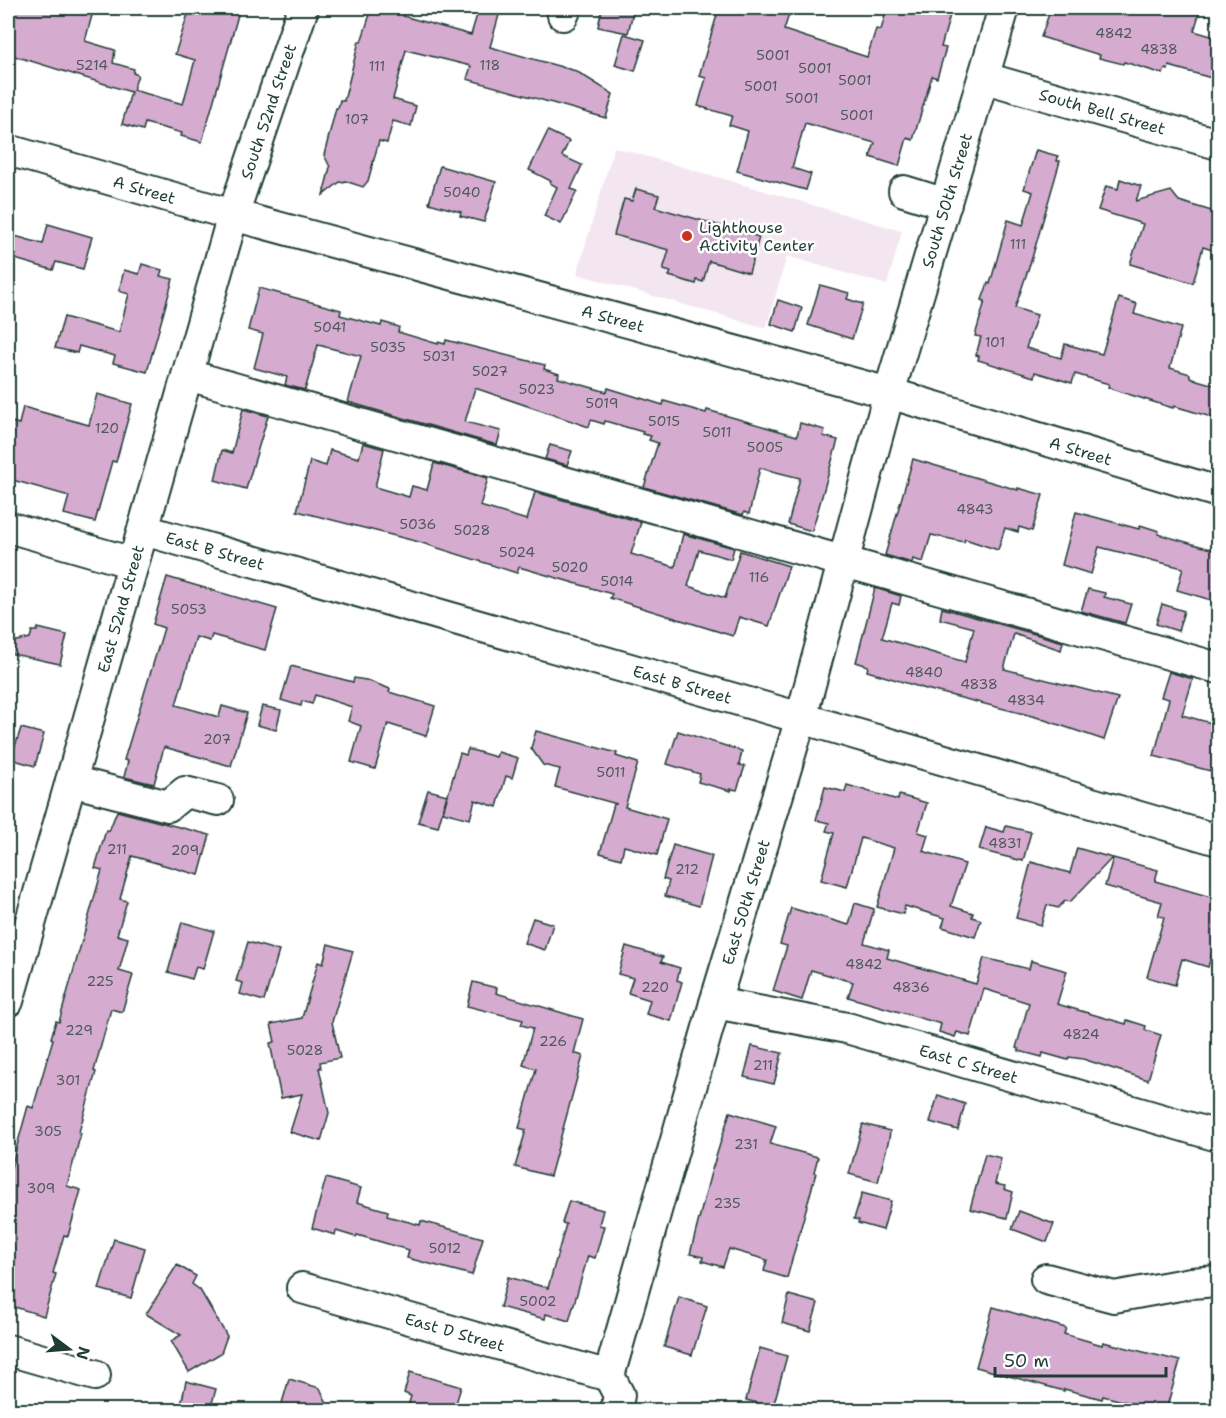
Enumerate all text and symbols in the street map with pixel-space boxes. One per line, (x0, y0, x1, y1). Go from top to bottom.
house number: 4842 (1095, 24, 1133, 42)
house number: 4838 (1140, 40, 1178, 58)
street label: South 52nd Street (236, 41, 301, 182)
house number: 5001 (756, 46, 790, 64)
house number: 5214 (76, 56, 108, 74)
house number: 118 (480, 56, 500, 74)
house number: 111 (369, 57, 385, 75)
house number: 5001 (798, 59, 832, 77)
house number: 5001 (838, 71, 872, 89)
house number: 5001 (744, 77, 778, 95)
street label: South Bell Street (1037, 84, 1168, 140)
house number: 5001 (785, 89, 819, 107)
house number: 5001 (840, 106, 874, 124)
house number: 107 (345, 110, 369, 128)
street label: South 50th Street (917, 130, 977, 271)
street label: A Street (111, 171, 178, 209)
house number: 5040 (443, 183, 481, 201)
place label: Lighthouse Activity Center (699, 217, 814, 256)
marker: Lighthouse Activity Center (680, 229, 694, 243)
house number: 111 (1010, 235, 1026, 253)
street label: A Street (579, 300, 647, 337)
house number: 5041 (314, 318, 346, 336)
house number: 101 (985, 333, 1005, 351)
house number: 5035 (370, 338, 406, 356)
house number: 5031 (423, 347, 455, 365)
house number: 5027 (472, 362, 508, 380)
house number: 5023 (519, 380, 555, 398)
house number: 5019 (586, 394, 618, 412)
house number: 5015 (648, 412, 680, 430)
house number: 120 (95, 419, 119, 437)
house number: 5011 (702, 423, 732, 441)
street label: A Street (1047, 432, 1114, 470)
house number: 5005 (747, 438, 783, 456)
house number: 4843 (956, 500, 994, 518)
house number: 5036 (400, 515, 436, 533)
house number: 5028 (454, 521, 490, 539)
street label: East B Street (163, 527, 267, 575)
street label: East 52nd Street (93, 543, 149, 675)
house number: 5024 (499, 543, 535, 561)
house number: 5020 (552, 558, 588, 576)
house number: 116 (749, 568, 769, 586)
house number: 5014 (601, 572, 634, 590)
house number: 5053 (171, 600, 207, 618)
street label: East B Street (630, 660, 734, 709)
house number: 4840 (905, 663, 943, 681)
house number: 4838 (960, 675, 998, 693)
house number: 4834 (1007, 691, 1045, 709)
house number: 207 (203, 730, 231, 748)
house number: 5011 (596, 763, 626, 781)
house number: 4831 (988, 834, 1022, 852)
street label: East 50th Street (717, 837, 775, 967)
house number: 211 (107, 840, 127, 858)
house number: 209 (171, 841, 199, 859)
house number: 212 (675, 860, 699, 878)
house number: 4842 (845, 955, 883, 973)
house number: 225 (86, 972, 114, 990)
house number: 220 (641, 978, 669, 996)
house number: 4836 (892, 978, 930, 996)
house number: 229 (65, 1021, 93, 1039)
house number: 4824 (1062, 1025, 1100, 1043)
house number: 226 (539, 1032, 567, 1050)
street label: East C Street (917, 1040, 1020, 1088)
house number: 5028 (287, 1041, 323, 1059)
house number: 211 (753, 1056, 773, 1074)
house number: 301 (56, 1071, 80, 1089)
house number: 305 (34, 1122, 62, 1140)
house number: 231 (734, 1135, 758, 1153)
house number: 309 (27, 1179, 55, 1197)
house number: 235 (713, 1194, 741, 1212)
house number: 5012 (429, 1239, 461, 1257)
house number: 5002 (520, 1292, 556, 1310)
street label: East D Street (402, 1308, 507, 1357)
north arrow (39, 1319, 99, 1379)
scale bar (995, 1340, 1166, 1378)
text: N (71, 1344, 95, 1362)
text: 50 m (1004, 1349, 1049, 1373)

